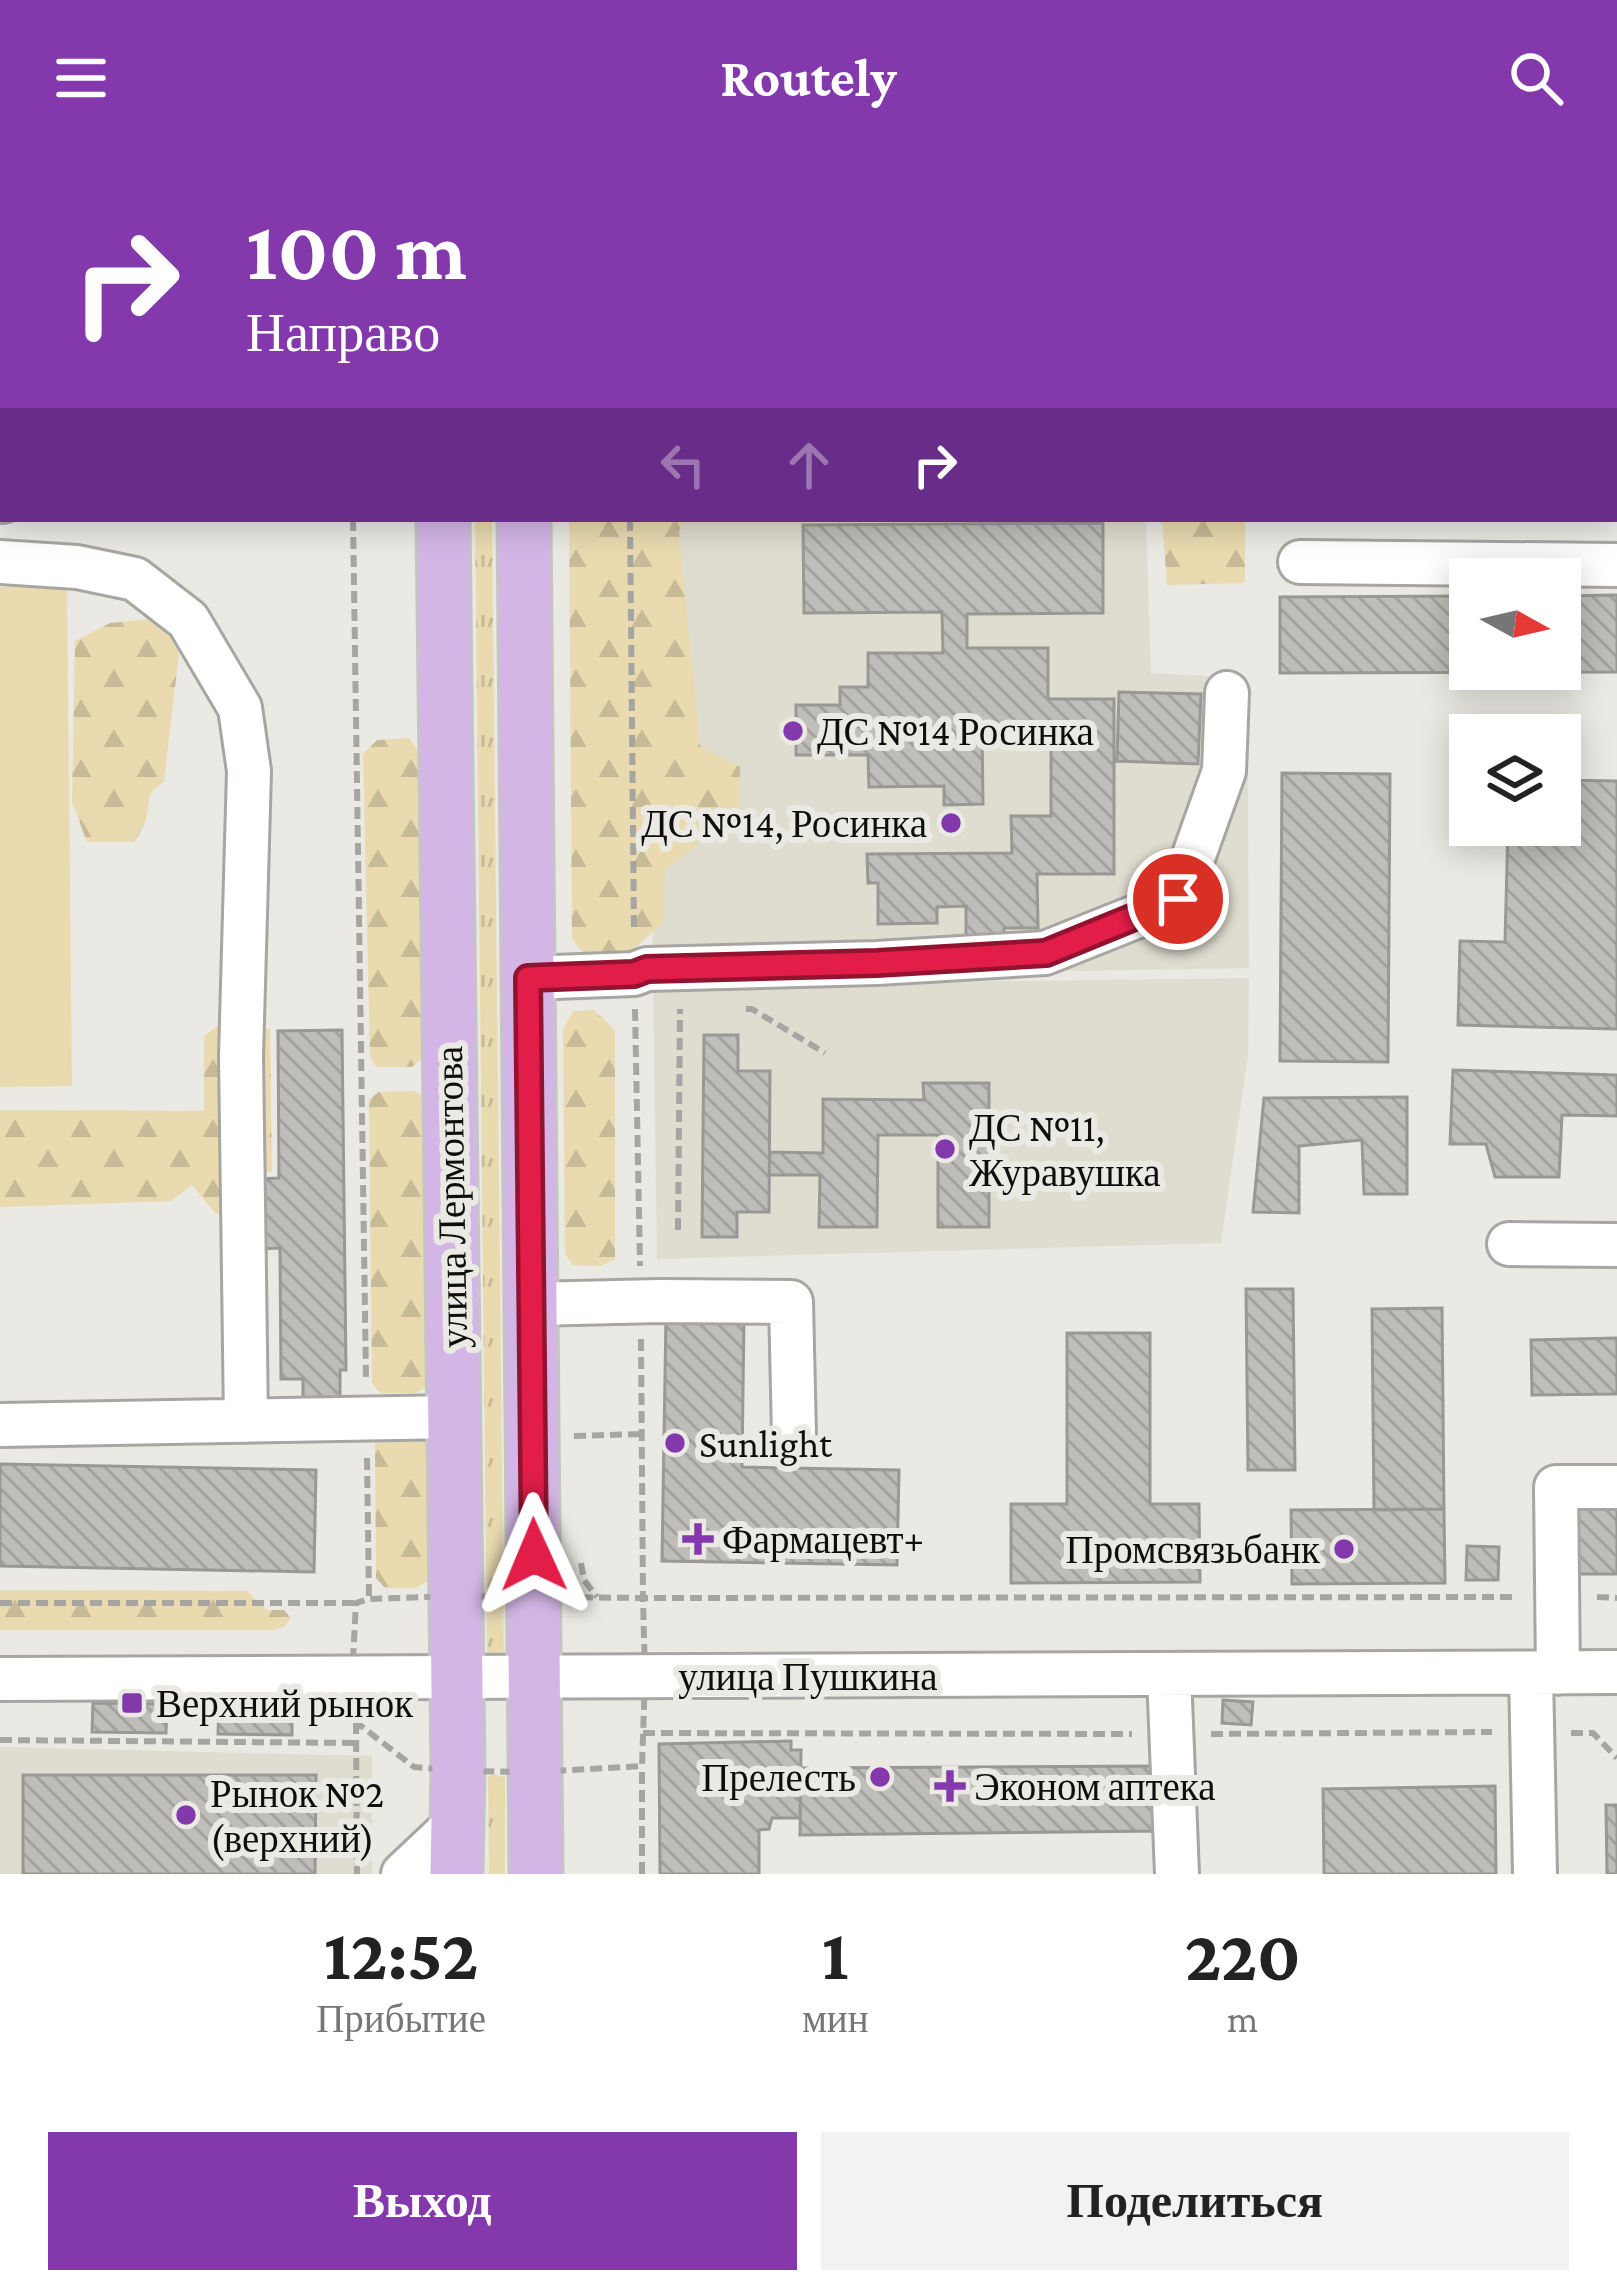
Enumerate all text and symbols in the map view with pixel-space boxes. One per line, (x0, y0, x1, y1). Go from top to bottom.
icon: menu (48, 45, 114, 111)
icon: search (1503, 45, 1569, 111)
text: Routely (720, 48, 897, 108)
icon: right (48, 204, 204, 360)
text: 100 m (246, 204, 467, 297)
text: Направо (246, 303, 440, 363)
icon: left (650, 432, 716, 498)
icon: ahead (776, 432, 842, 498)
icon: right (902, 432, 968, 498)
north arrow (1449, 558, 1581, 690)
map controls (1449, 558, 1581, 846)
place label: ДС №14 Росинка (817, 710, 1094, 754)
button: layers (1449, 714, 1581, 846)
marker: ДС №14 Росинка (780, 718, 806, 744)
place label: ДС №14, Росинка (641, 802, 927, 846)
marker: ДС №14, Росинка (938, 810, 964, 836)
pin (1127, 848, 1229, 950)
icon: arrive (1145, 866, 1211, 932)
street label: улица Лермонтова (427, 1045, 476, 1349)
place label: ДС №11, Журавушка (969, 1106, 1161, 1195)
marker: ДС №11, Журавушка (932, 1136, 958, 1162)
place label: Sunlight (699, 1422, 833, 1466)
marker: Sunlight (662, 1430, 688, 1456)
position arrow (471, 1492, 597, 1618)
place label: Фармацевт+ (722, 1518, 924, 1562)
marker: Фармацевт+ (685, 1526, 711, 1552)
place label: Промсвязьбанк (1066, 1528, 1320, 1572)
marker: Промсвязьбанк (1331, 1536, 1357, 1562)
street label: улица Пушкина (678, 1655, 938, 1699)
place label: Верхний рынок (156, 1682, 413, 1726)
marker: Верхний рынок (119, 1690, 145, 1716)
place label: Прелесть (701, 1756, 856, 1800)
marker: Прелесть (867, 1764, 893, 1790)
place label: Эконом аптека (974, 1765, 1216, 1808)
place label: Рынок №2 (верхний) (210, 1772, 384, 1861)
marker: Эконом аптека (937, 1773, 963, 1799)
marker: Рынок №2 (верхний) (173, 1802, 199, 1828)
text: 12:52 (324, 1914, 478, 1994)
text: 1 (822, 1914, 849, 1994)
text: 220 (1185, 1915, 1301, 1995)
text: Прибытие (316, 1997, 486, 2040)
text: мин (802, 1997, 869, 2040)
text: m (1227, 1997, 1258, 2040)
button: Выход (48, 2132, 797, 2270)
button: Поделиться (821, 2132, 1569, 2270)

